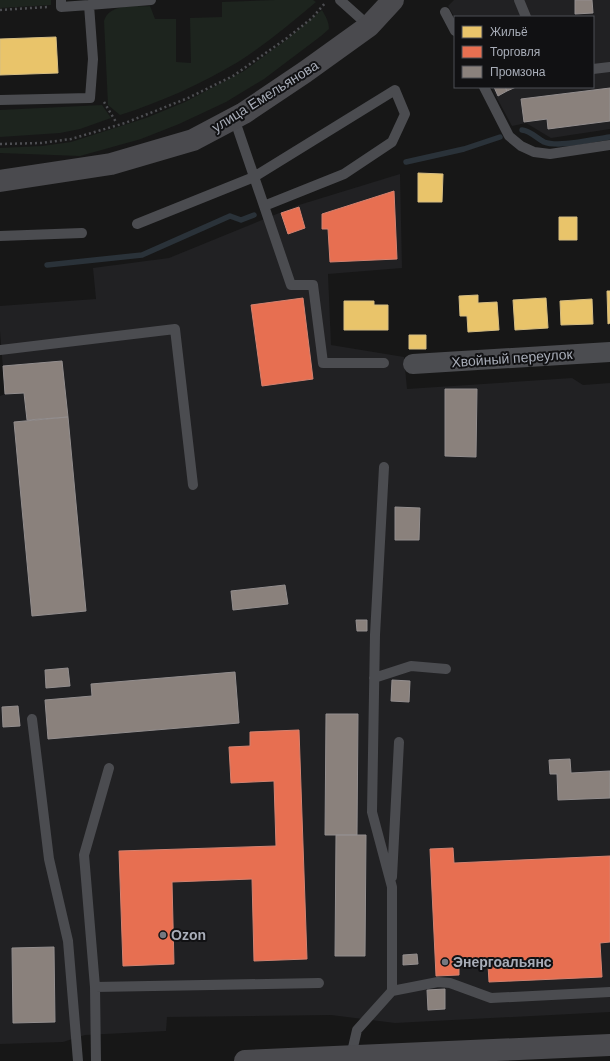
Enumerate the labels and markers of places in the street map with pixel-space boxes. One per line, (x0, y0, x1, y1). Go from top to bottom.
place label: Ozon (171, 927, 206, 943)
marker: Ozon (158, 930, 168, 940)
place label: Энергоальянс (453, 954, 552, 970)
marker: Энергоальянс (440, 957, 450, 967)

